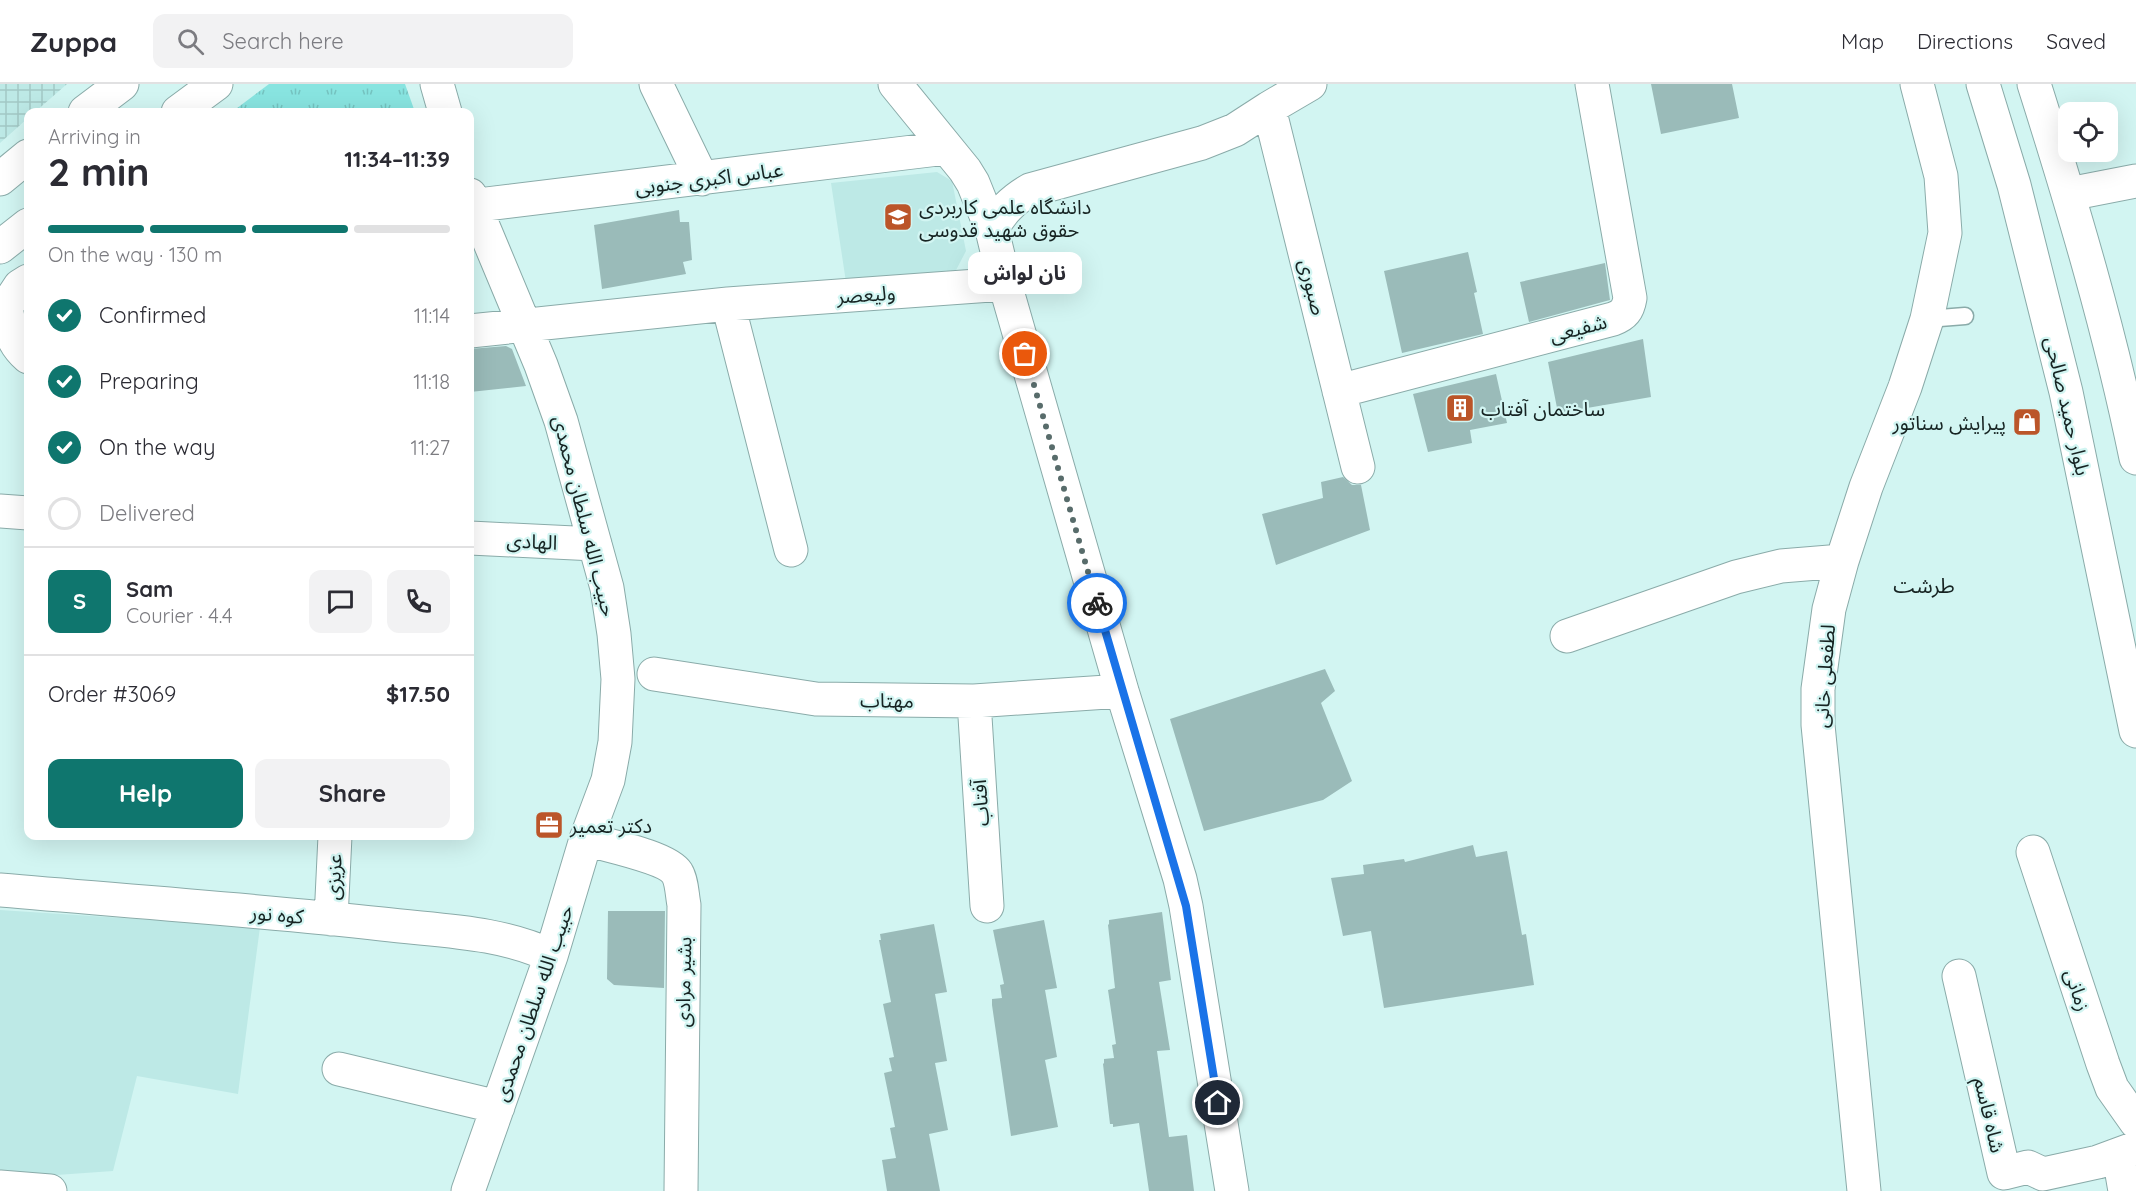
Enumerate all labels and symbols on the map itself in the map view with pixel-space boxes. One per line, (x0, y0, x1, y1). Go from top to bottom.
street label: عباس اکبری جنوبی (634, 157, 784, 199)
place label: دانشگاه علمی کاربردی حقوق شهید قدوسی (919, 194, 1091, 242)
school or university icon: دانشگاه علمی کاربردی حقوق شهید قدوسی (882, 201, 914, 233)
callout: نان لواش (968, 252, 1082, 294)
street label: صبوری (1294, 256, 1332, 318)
street label: ولیعصر (835, 279, 896, 309)
street label: شفیعی (1547, 308, 1609, 348)
pin (999, 328, 1050, 379)
street label: بلوار حمید صالحی (2040, 334, 2096, 478)
building icon: ساختمان آفتاب (1444, 392, 1476, 424)
place label: ساختمان آفتاب (1481, 396, 1605, 421)
shop icon: پیرایش سناتور (2011, 406, 2043, 438)
place label: پیرایش سناتور (1891, 410, 2006, 436)
street label: حبیب الله سلطان محمدی (548, 413, 622, 619)
street label: الهادی (506, 527, 558, 555)
district label: طرشت (1893, 572, 1955, 598)
courier (1067, 573, 1127, 633)
street label: لطفعلی خانی (1808, 623, 1840, 729)
street label: مهتاب (860, 687, 914, 713)
street label: آفتاب (966, 778, 994, 827)
office icon: دکتر تعمیر (533, 809, 565, 841)
place label: دکتر تعمیر (569, 813, 652, 838)
street label: عزیزی (319, 853, 347, 901)
street label: کوه نور (248, 899, 305, 929)
street label: حبیب الله سلطان محمدی (488, 902, 578, 1104)
street label: بشیر مرادی (670, 936, 696, 1028)
street label: زمانی (2059, 966, 2097, 1014)
street label: شاه قاسم (1966, 1075, 2011, 1156)
pin (1192, 1077, 1243, 1128)

